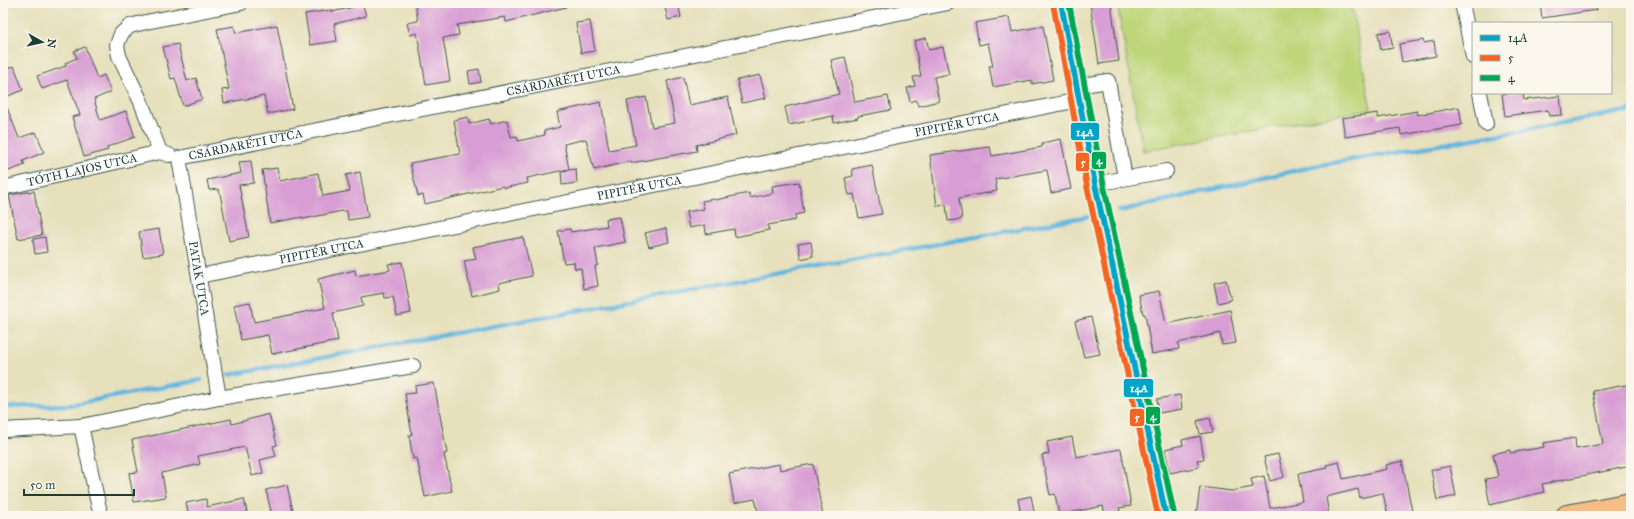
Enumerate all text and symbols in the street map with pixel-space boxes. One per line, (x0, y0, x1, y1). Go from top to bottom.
north arrow (22, 22, 62, 62)
legend (1472, 22, 1612, 94)
text: 14A (1508, 31, 1528, 45)
text: N (44, 38, 58, 50)
text: 5 (1508, 51, 1514, 65)
street label: CSÁRDARÉTI UTCA (505, 62, 622, 99)
text: 4 (1508, 71, 1515, 85)
street label: PIPITÉR UTCA (913, 109, 1001, 140)
line badge: 14A (1070, 122, 1100, 141)
street label: CSÁRDARÉTI UTCA (187, 126, 304, 163)
text: 14A (1076, 126, 1095, 140)
street label: TÓTH LAJOS UTCA (25, 150, 139, 189)
line badge: 4 (1091, 151, 1107, 170)
line badge: 5 (1075, 152, 1090, 172)
text: 4 (1096, 154, 1103, 168)
text: 5 (1080, 156, 1086, 169)
street label: PIPITÉR UTCA (596, 173, 683, 203)
street label: PIPITÉR UTCA (278, 236, 365, 267)
street label: PATAK UTCA (186, 240, 212, 317)
line badge: 14A (1123, 378, 1154, 398)
text: 14A (1130, 382, 1149, 396)
line badge: 4 (1145, 406, 1161, 425)
line badge: 5 (1129, 408, 1145, 427)
text: 4 (1150, 410, 1157, 424)
text: 5 (1134, 411, 1140, 424)
scale bar (24, 471, 134, 497)
text: 50 m (30, 478, 55, 492)

